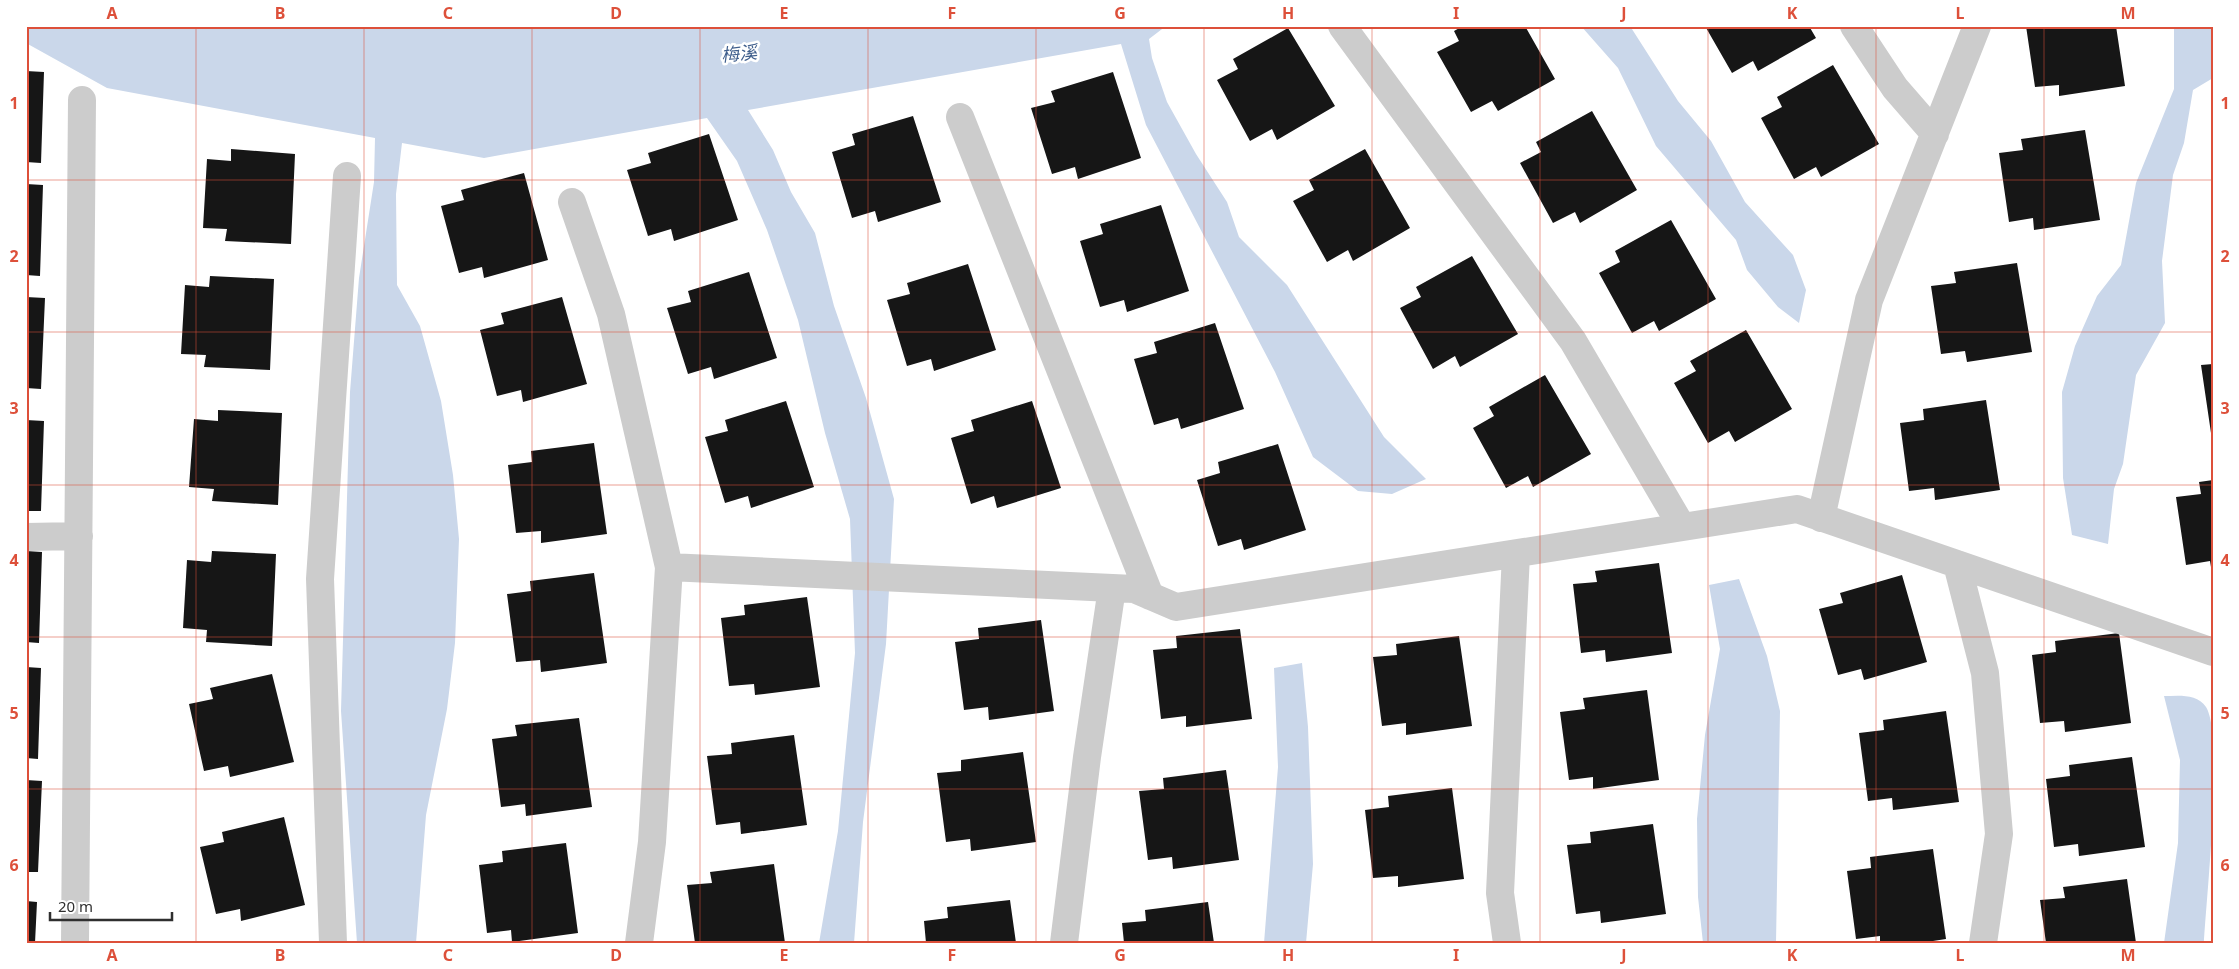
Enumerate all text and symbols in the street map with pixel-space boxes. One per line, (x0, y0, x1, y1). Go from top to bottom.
text: A (106, 2, 118, 24)
text: B (275, 2, 285, 24)
text: C (443, 2, 453, 24)
text: D (610, 2, 622, 24)
text: E (780, 2, 789, 24)
text: F (948, 2, 956, 24)
text: G (1114, 2, 1126, 24)
text: H (1282, 2, 1294, 24)
text: I (1453, 2, 1459, 24)
text: J (1619, 2, 1627, 24)
text: K (1787, 2, 1798, 24)
text: L (1956, 2, 1965, 24)
text: M (2120, 2, 2136, 24)
water label: 梅溪 (720, 39, 760, 67)
text: 1 (9, 92, 19, 114)
text: 1 (2220, 92, 2230, 114)
text: 2 (9, 245, 19, 267)
text: 2 (2220, 245, 2230, 267)
text: 3 (9, 397, 19, 419)
text: 3 (2220, 397, 2230, 419)
text: 4 (9, 549, 19, 571)
text: 4 (2220, 549, 2230, 571)
text: 5 (9, 702, 19, 724)
text: 5 (2220, 702, 2230, 724)
text: 6 (9, 854, 19, 876)
text: 6 (2220, 854, 2230, 876)
scale bar (50, 889, 172, 921)
text: 20 m (58, 896, 93, 916)
text: A (106, 944, 118, 966)
text: B (275, 944, 285, 966)
text: C (443, 944, 453, 966)
text: D (610, 944, 622, 966)
text: E (780, 944, 789, 966)
text: F (948, 944, 956, 966)
text: G (1114, 944, 1126, 966)
text: H (1282, 944, 1294, 966)
text: I (1453, 944, 1459, 966)
text: J (1619, 944, 1627, 966)
text: K (1787, 944, 1798, 966)
text: L (1956, 944, 1965, 966)
text: M (2120, 944, 2136, 966)

